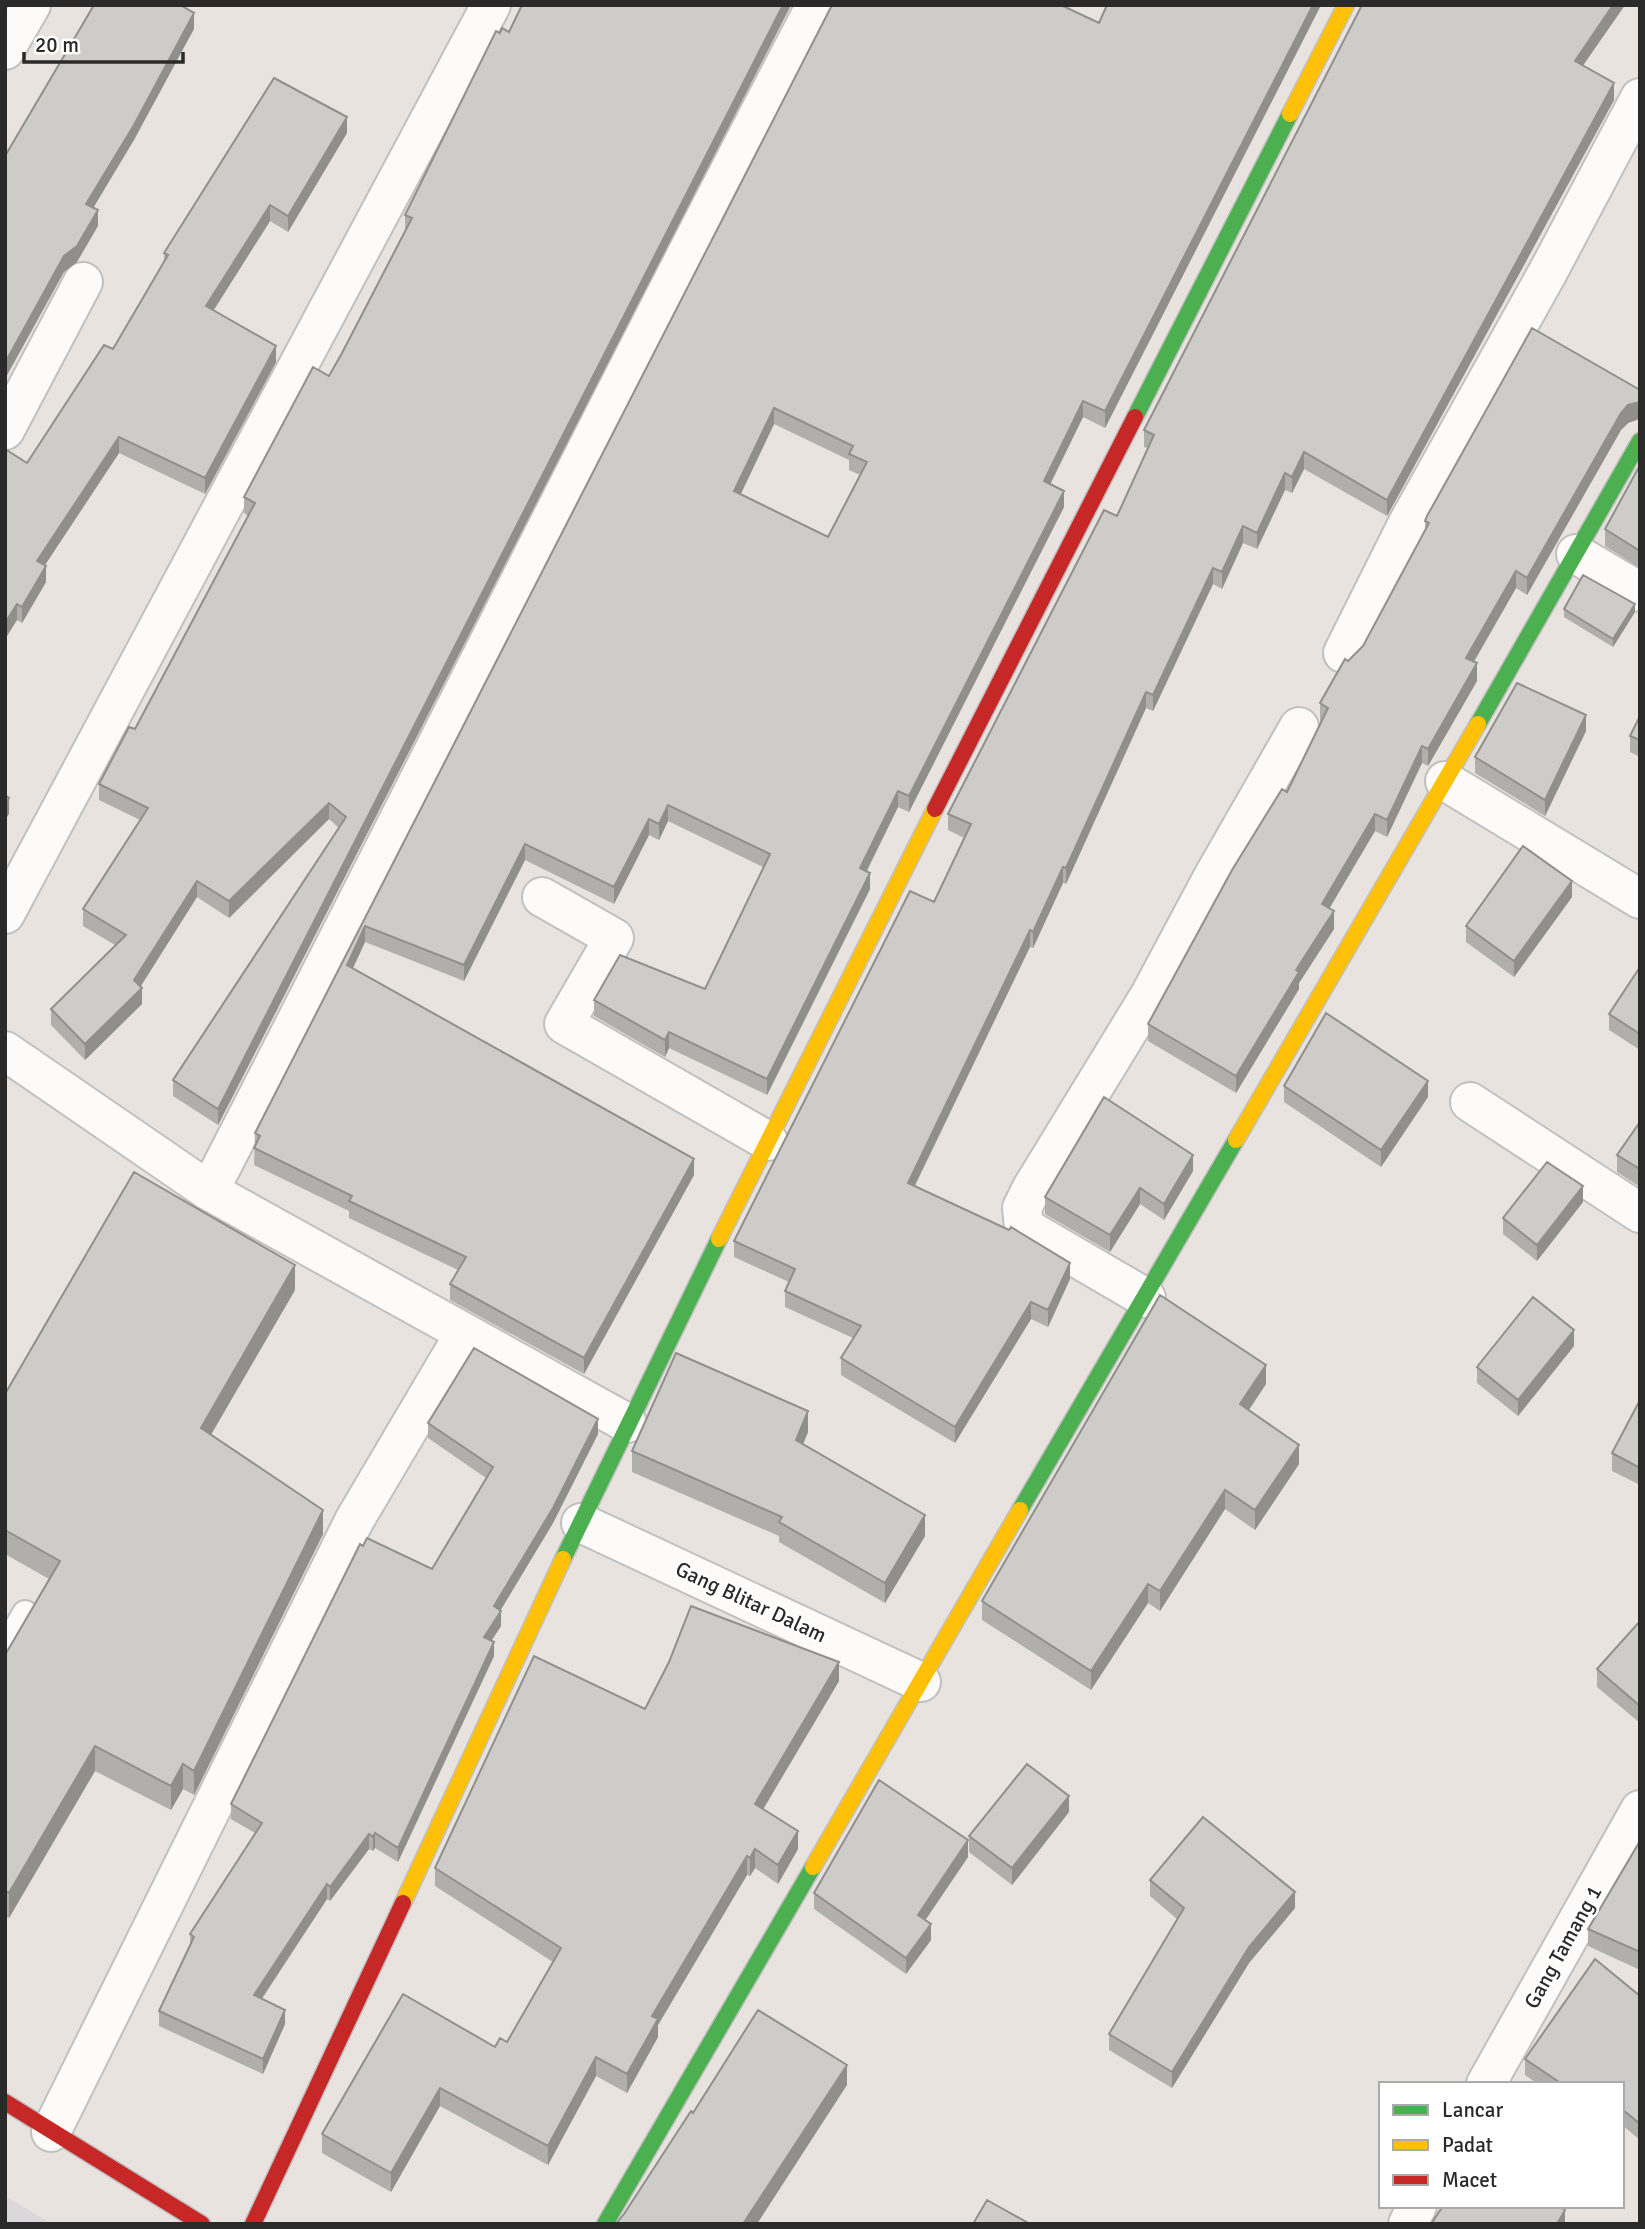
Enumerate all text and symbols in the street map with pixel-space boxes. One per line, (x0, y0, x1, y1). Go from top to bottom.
scale bar (24, 21, 184, 65)
text: 20 m (35, 32, 79, 58)
street label: Gang Blitar Dalam (671, 1556, 831, 1648)
street label: Gang Tamang 1 (1519, 1881, 1607, 2013)
legend (1379, 2082, 1624, 2208)
text: Lancar (1442, 2097, 1503, 2123)
text: Padat (1442, 2132, 1493, 2158)
text: Macet (1442, 2167, 1497, 2193)

